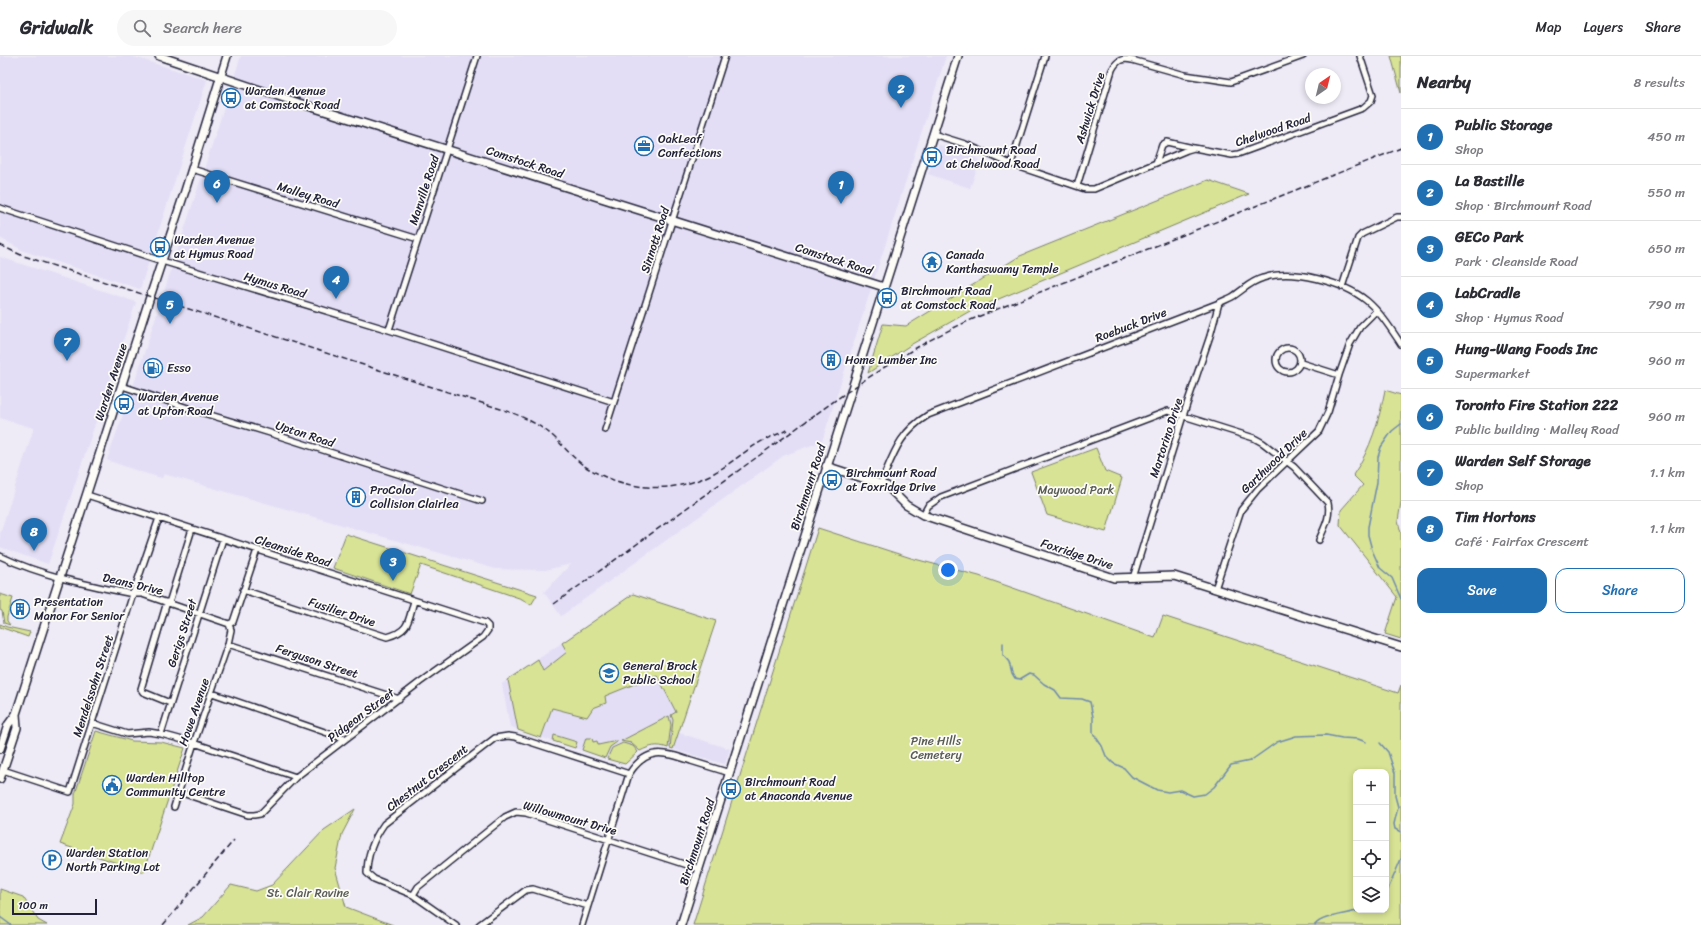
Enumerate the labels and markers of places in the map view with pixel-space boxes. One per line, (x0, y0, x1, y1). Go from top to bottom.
pin: 2 (888, 75, 914, 108)
place label: Warden Avenue at Comstock Road (245, 80, 341, 116)
bus stop icon: Warden Avenue at Comstock Road (220, 87, 242, 109)
place label: OakLeaf Confections (658, 128, 722, 164)
office icon: OakLeaf Confections (633, 135, 655, 157)
place label: Birchmount Road at Chelwood Road (946, 139, 1040, 175)
bus stop icon: Birchmount Road at Chelwood Road (921, 146, 943, 168)
pin: 6 (204, 170, 230, 203)
pin: 1 (828, 171, 854, 204)
place label: Warden Avenue at Hymus Road (174, 229, 255, 265)
bus stop icon: Warden Avenue at Hymus Road (149, 236, 171, 258)
place label: Canada Kanthaswamy Temple (946, 244, 1059, 280)
temple icon: Canada Kanthaswamy Temple (921, 251, 943, 273)
pin: 4 (323, 266, 349, 299)
place label: Birchmount Road at Comstock Road (901, 280, 997, 316)
bus stop icon: Birchmount Road at Comstock Road (876, 287, 898, 309)
pin: 5 (157, 291, 183, 324)
pin: 7 (54, 328, 80, 361)
building icon: Home Lumber Inc (820, 349, 842, 371)
place label: Home Lumber Inc (845, 349, 937, 371)
fuel station icon: Esso (142, 357, 164, 379)
place label: Esso (167, 357, 191, 379)
place label: Warden Avenue at Upton Road (138, 386, 219, 422)
bus stop icon: Warden Avenue at Upton Road (113, 393, 135, 415)
place label: Birchmount Road at Foxridge Drive (846, 462, 938, 498)
bus stop icon: Birchmount Road at Foxridge Drive (821, 469, 843, 491)
place label: ProColor Collision Clairlea (370, 479, 459, 515)
building icon: ProColor Collision Clairlea (345, 486, 367, 508)
pin: 8 (21, 518, 47, 551)
pin: 3 (380, 548, 406, 581)
place label: Presentation Manor For Senior (34, 591, 125, 627)
building icon: Presentation Manor For Senior (9, 598, 31, 620)
place label: General Brock Public School (623, 655, 698, 691)
school or university icon: General Brock Public School (598, 662, 620, 684)
place label: Warden Hilltop Community Centre (126, 767, 225, 803)
place label: Birchmount Road at Anaconda Avenue (745, 771, 852, 807)
public building icon: Warden Hilltop Community Centre (101, 774, 123, 796)
bus stop icon: Birchmount Road at Anaconda Avenue (720, 778, 742, 800)
place label: Warden Station North Parking Lot (66, 842, 160, 878)
parking icon: Warden Station North Parking Lot (41, 849, 63, 871)

